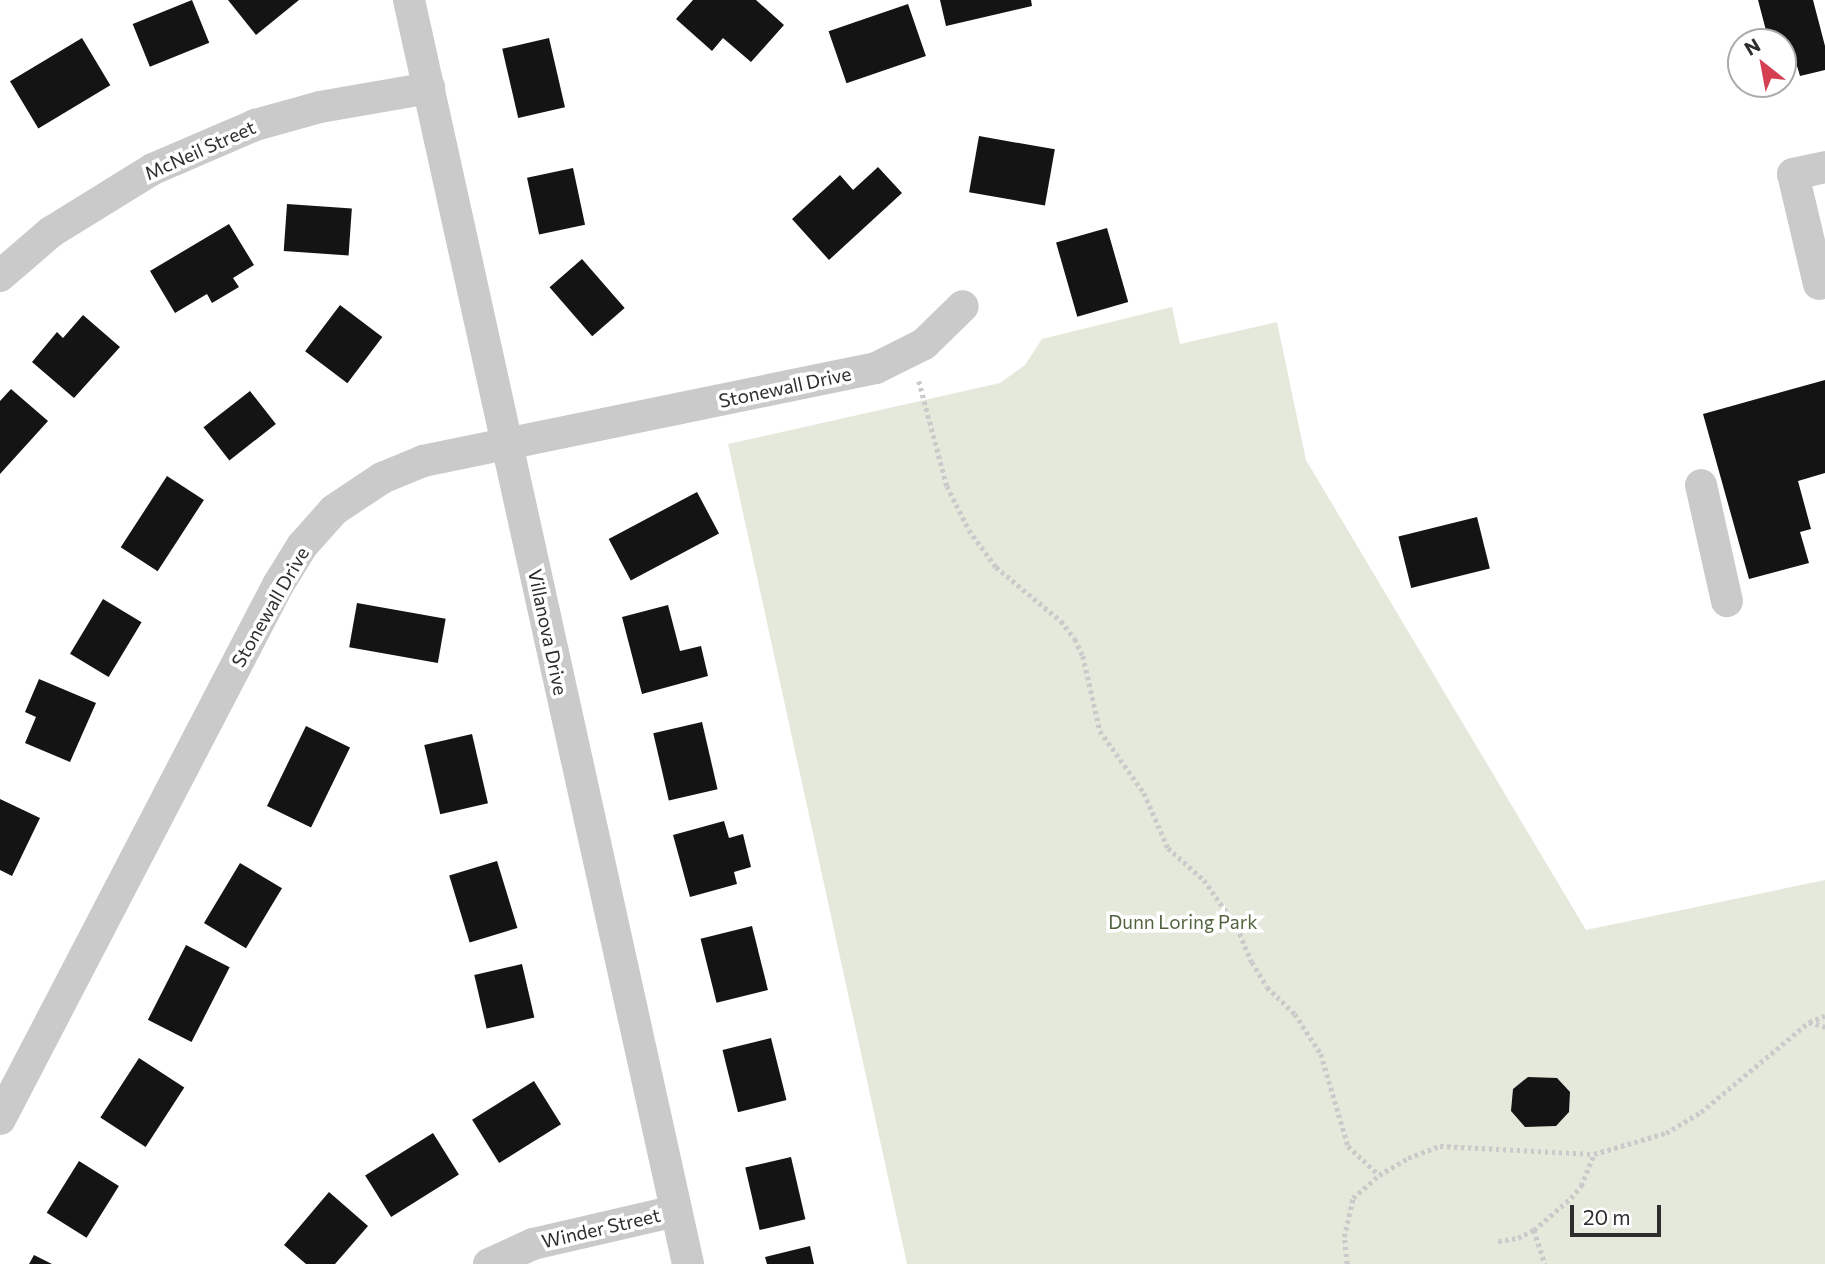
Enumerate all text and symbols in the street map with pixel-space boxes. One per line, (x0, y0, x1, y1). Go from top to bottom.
north arrow (1727, 28, 1797, 98)
text: N (1740, 33, 1764, 60)
street label: McNeil Street (141, 115, 259, 185)
street label: Stonewall Drive (717, 362, 853, 412)
street label: Stonewall Drive (226, 543, 314, 671)
street label: Villanova Drive (523, 567, 573, 697)
park label: Dunn Loring Park (1108, 911, 1258, 933)
scale bar (1573, 1190, 1664, 1234)
street label: Winder Street (539, 1203, 663, 1253)
text: 20 m (1583, 1204, 1631, 1229)

